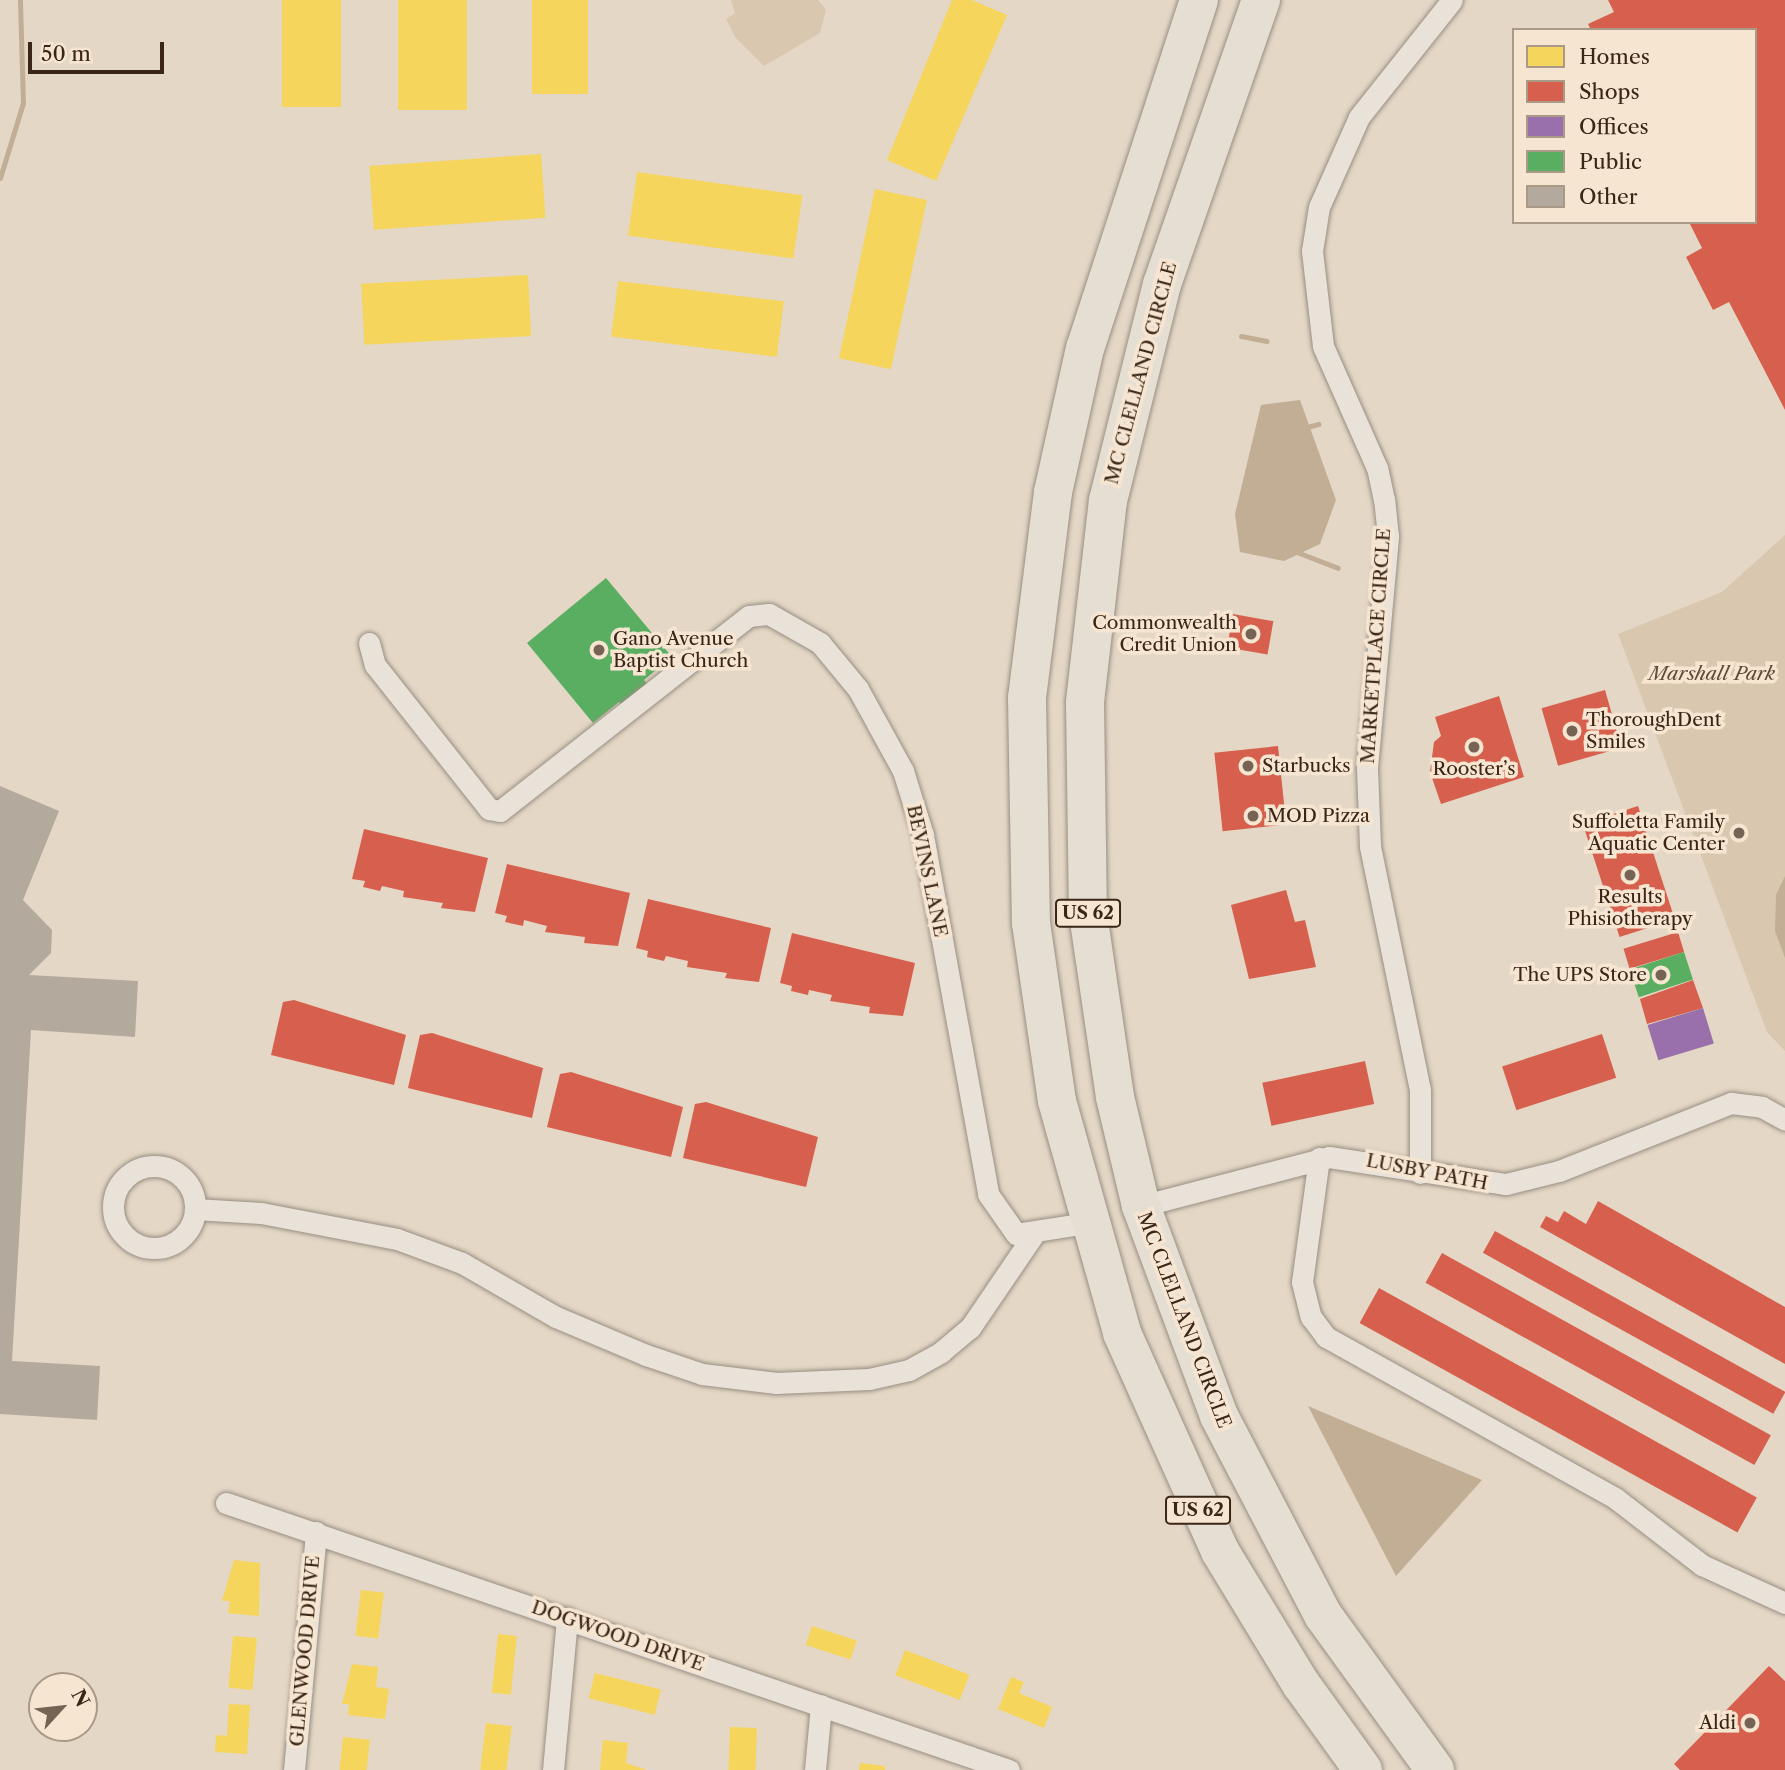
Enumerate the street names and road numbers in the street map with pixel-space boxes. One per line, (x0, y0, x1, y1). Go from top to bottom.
street label: MC CLELLAND CIRCLE (1100, 259, 1182, 487)
street label: MARKETPLACE CIRCLE (1356, 527, 1396, 765)
street label: BEVINS LANE (902, 803, 952, 939)
road number: US 62 (1055, 898, 1121, 928)
street label: LUSBY PATH (1364, 1149, 1490, 1195)
street label: MC CLELLAND CIRCLE (1132, 1209, 1236, 1431)
road number: US 62 (1165, 1496, 1231, 1525)
street label: GLENWOOD DRIVE (285, 1555, 325, 1747)
street label: DOGWOOD DRIVE (528, 1596, 708, 1676)

